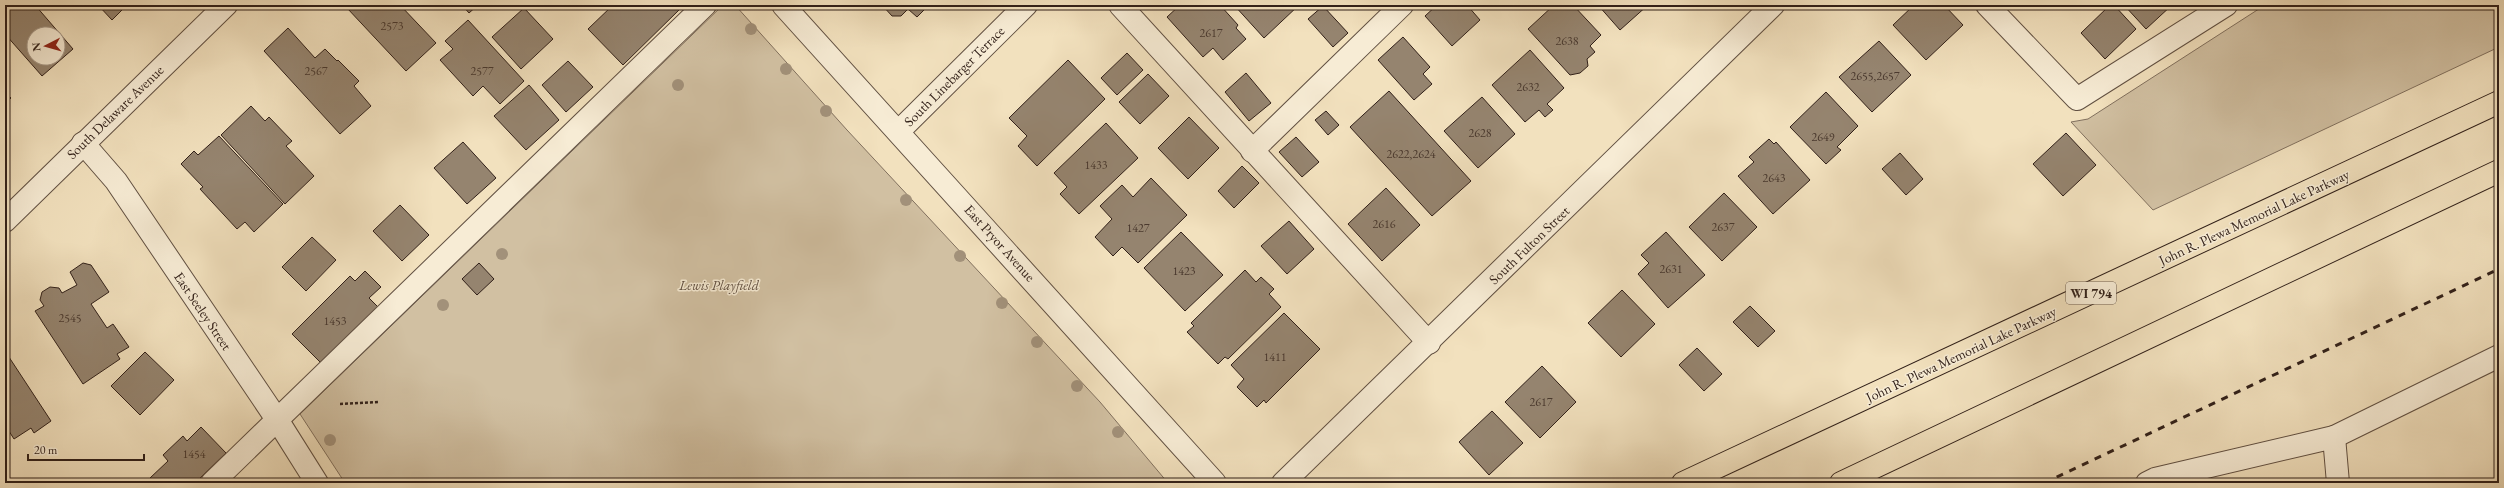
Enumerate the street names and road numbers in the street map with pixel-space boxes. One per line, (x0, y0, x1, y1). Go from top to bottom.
street label: South Linebarger Terrace (900, 21, 1009, 130)
street label: South Delaware Avenue (63, 61, 168, 163)
street label: John R. Plewa Memorial Lake Parkway (2155, 165, 2353, 270)
street label: East Pryor Avenue (961, 201, 1040, 286)
street label: South Fulton Street (1485, 201, 1574, 288)
street label: East Seeley Street (170, 268, 236, 354)
road number: WI 794 (2066, 282, 2116, 304)
street label: John R. Plewa Memorial Lake Parkway (1862, 302, 2060, 407)

